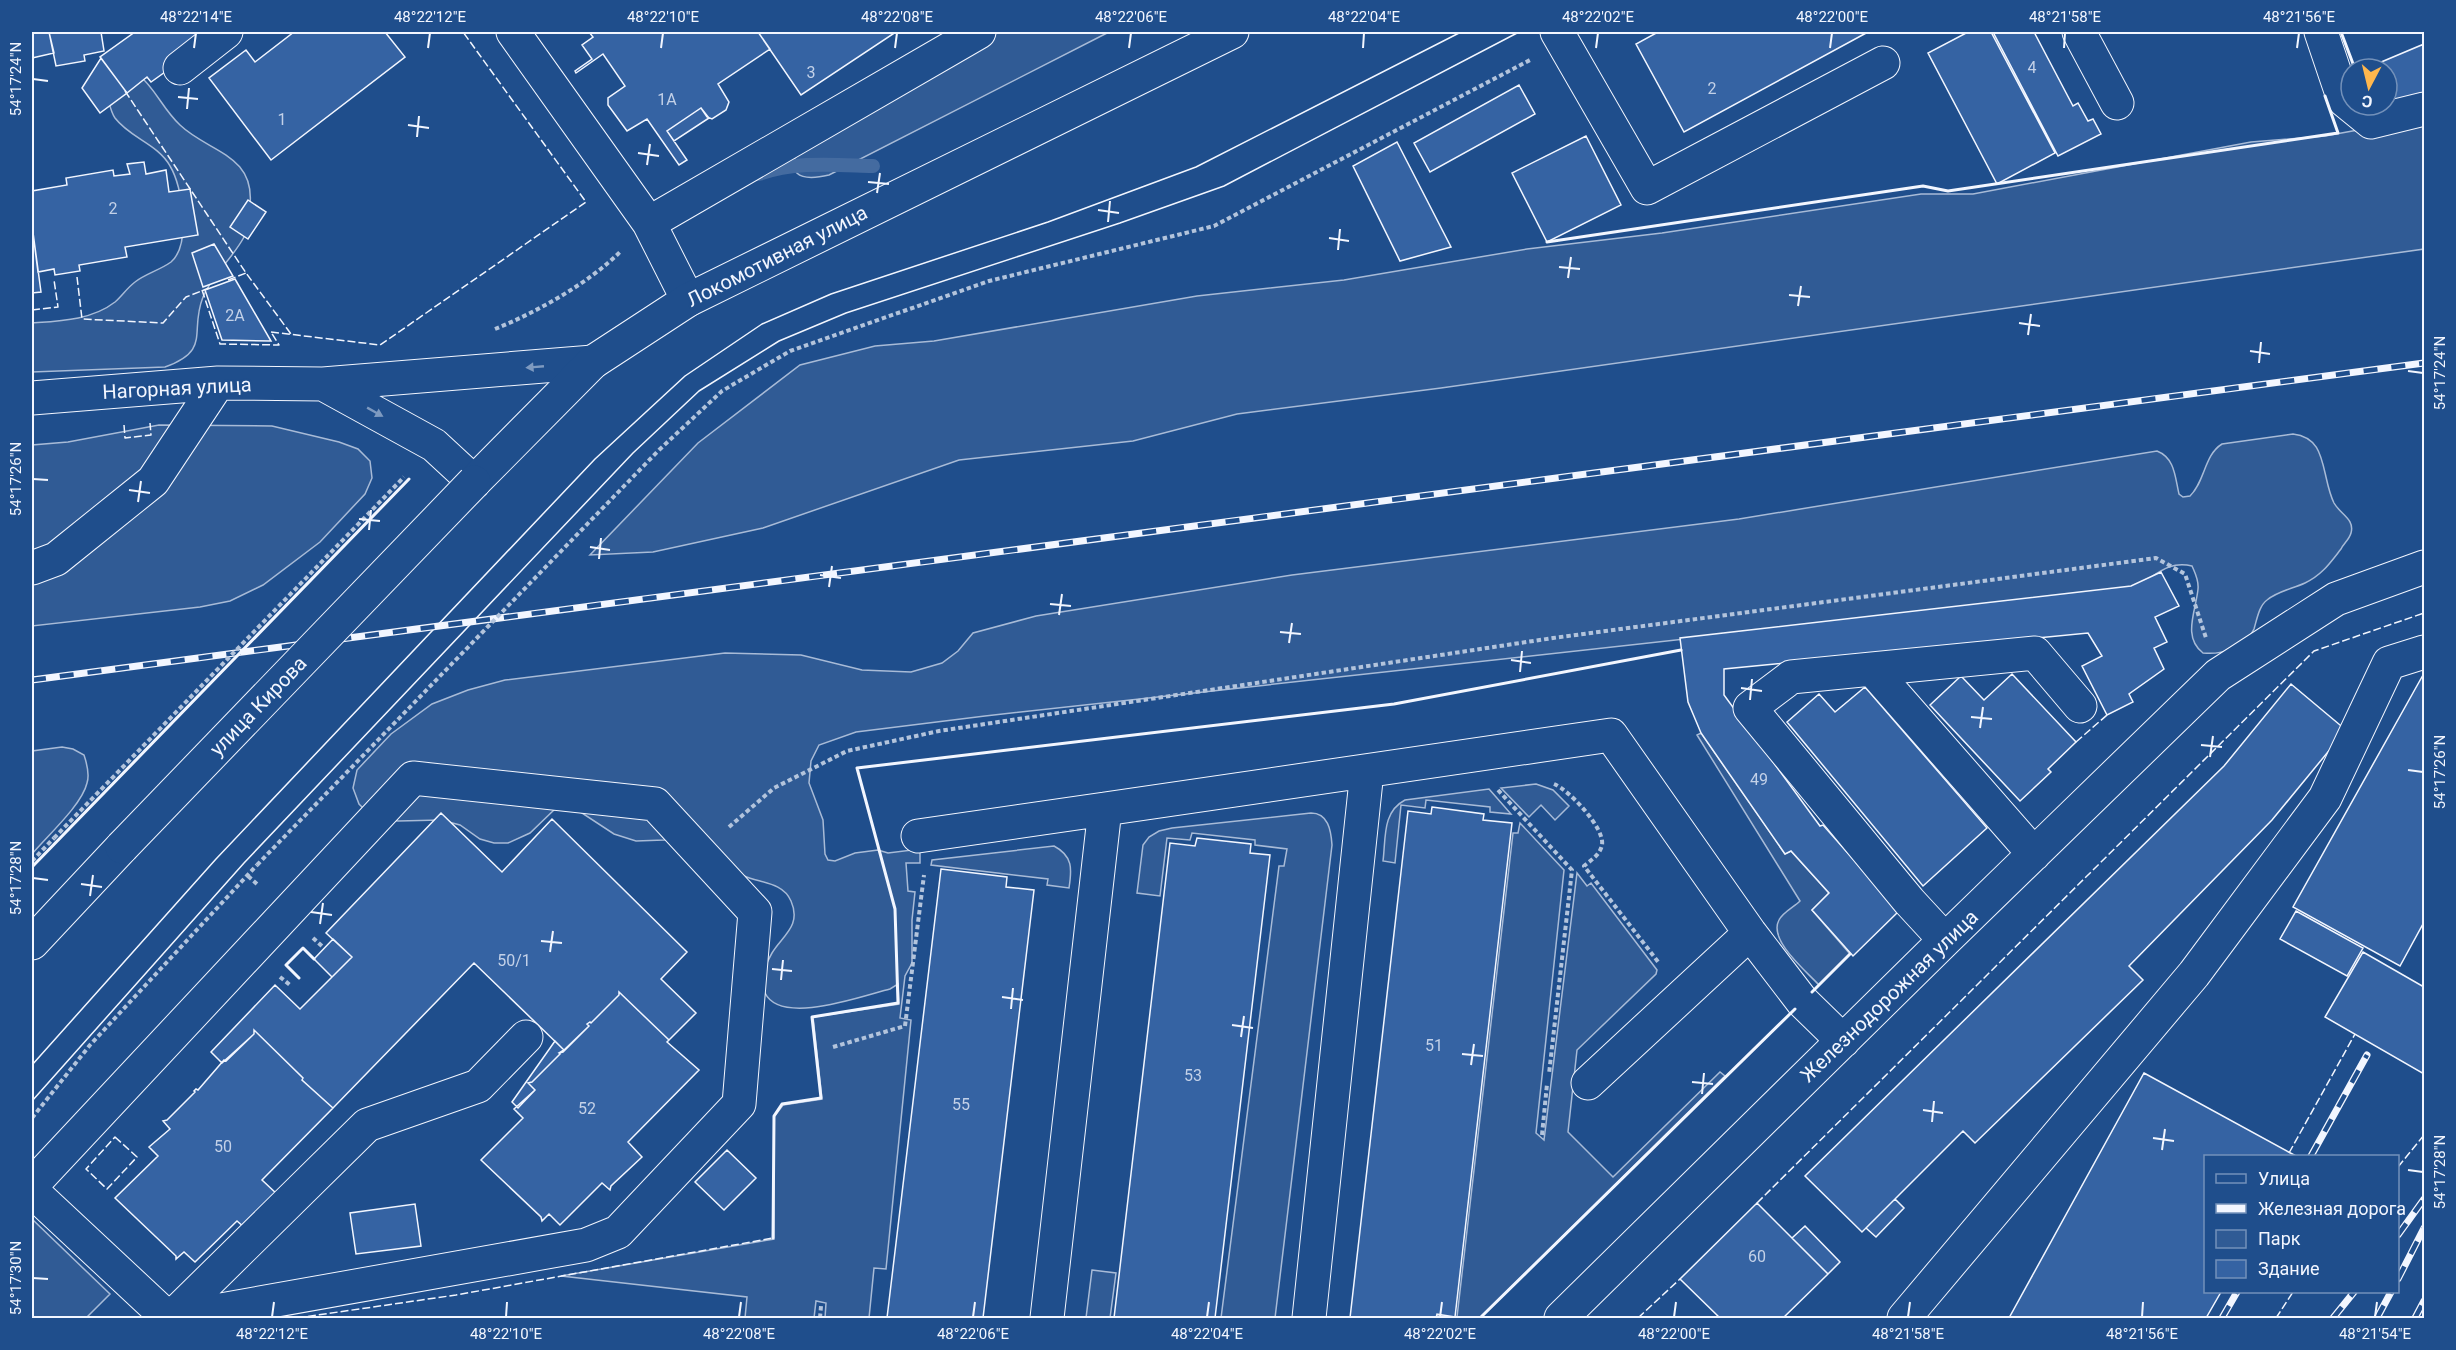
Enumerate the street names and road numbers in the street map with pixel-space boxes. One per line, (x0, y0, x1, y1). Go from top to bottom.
street label: Локомотивная улица (683, 200, 871, 312)
street label: Нагорная улица (102, 372, 252, 404)
street label: улица Кирова (205, 651, 311, 761)
street label: Железнодорожная улица (1795, 905, 1983, 1087)

